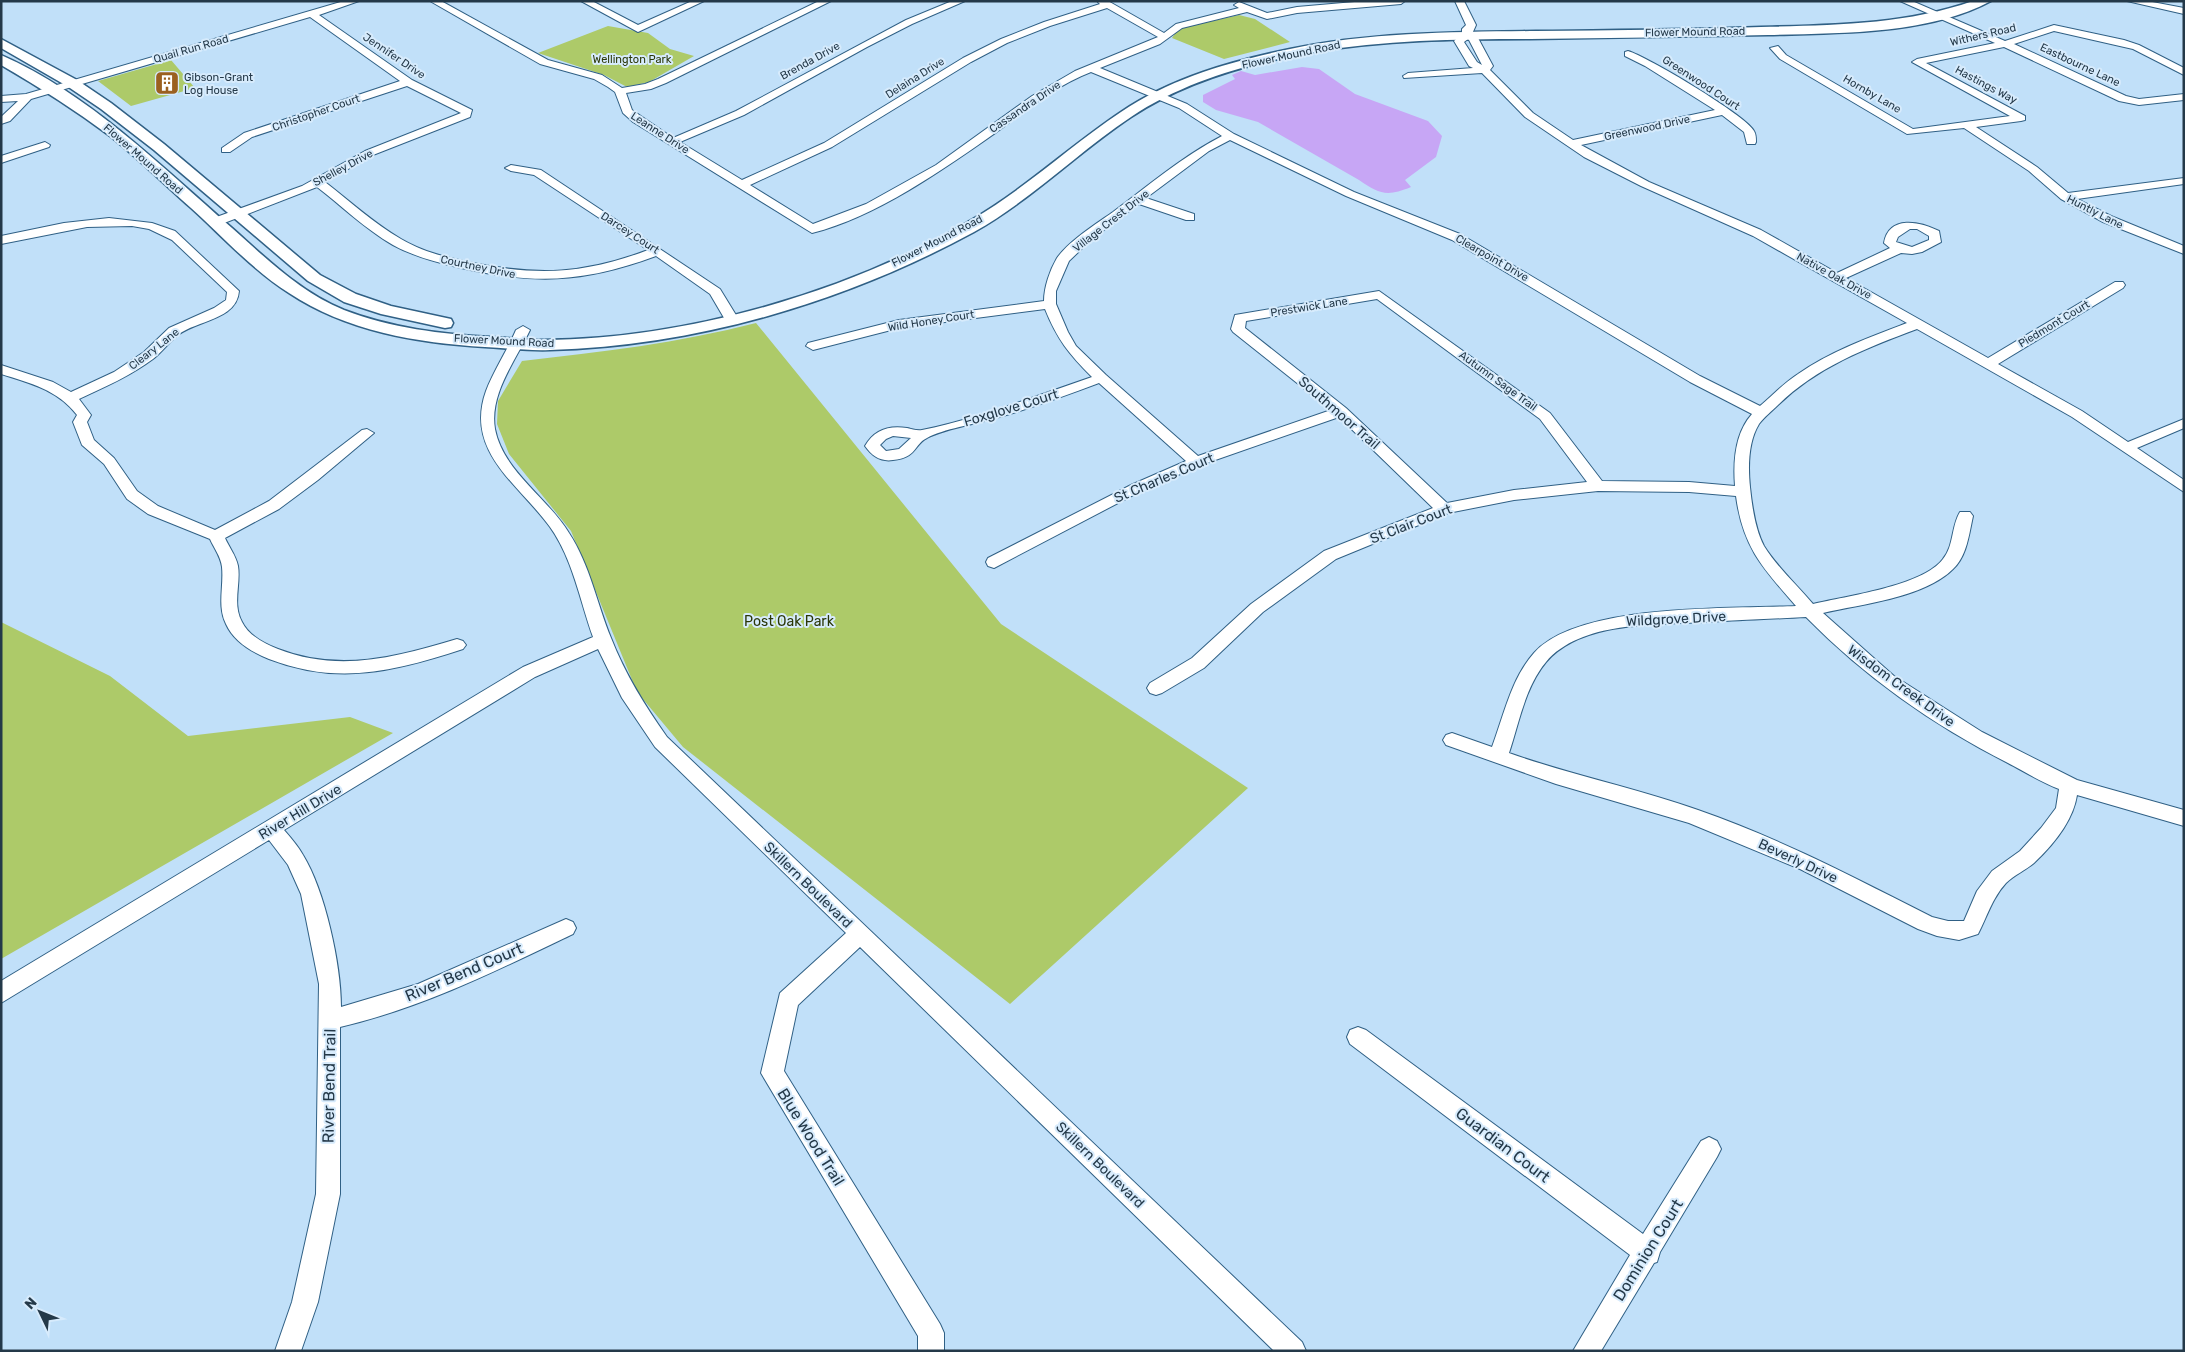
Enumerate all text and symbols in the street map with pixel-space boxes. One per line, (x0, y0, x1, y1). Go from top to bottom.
street label: Withers Road (1949, 21, 2017, 49)
street label: Flower Mound Road (1645, 25, 1745, 39)
street label: Jennifer Drive (360, 30, 428, 82)
street label: Quail Run Road (152, 32, 230, 66)
street label: Flower Mound Road (1241, 38, 1341, 72)
street label: Brenda Drive (778, 39, 842, 83)
street label: Eastbourne Lane (2038, 41, 2122, 89)
park label: Wellington Park (593, 53, 672, 66)
street label: Greenwood Court (1660, 53, 1743, 113)
street label: Delaina Drive (883, 55, 947, 101)
street label: Hastings Way (1953, 63, 2019, 107)
building icon: Gibson-Grant Log House (154, 70, 180, 96)
place label: Gibson-Grant Log House (184, 71, 254, 97)
street label: Hornby Lane (1841, 72, 1903, 116)
street label: Cassandra Drive (987, 78, 1063, 136)
street label: Christopher Court (270, 92, 362, 134)
street label: Leanne Drive (628, 109, 692, 157)
street label: Greenwood Drive (1603, 113, 1691, 143)
street label: Flower Mound Road (101, 121, 185, 197)
street label: Shelley Drive (311, 147, 375, 189)
street label: Village Crest Drive (1070, 187, 1152, 255)
street label: Huntly Lane (2065, 192, 2125, 232)
street label: Darcey Court (598, 209, 662, 257)
street label: Flower Mound Road (889, 212, 985, 270)
street label: Clearpoint Drive (1453, 232, 1531, 284)
street label: Native Oak Drive (1794, 250, 1874, 302)
street label: Courtney Drive (439, 253, 517, 281)
street label: Prestwick Lane (1269, 294, 1349, 320)
street label: Piedmont Court (2016, 297, 2093, 350)
street label: Wild Honey Court (887, 308, 976, 334)
street label: Cleary Lane (126, 325, 182, 373)
street label: Flower Mound Road (454, 332, 554, 350)
street label: Autumn Sage Trail (1457, 348, 1539, 414)
street label: Southmoor Trail (1295, 373, 1383, 453)
street label: Foxglove Court (962, 385, 1061, 430)
street label: St Charles Court (1111, 449, 1217, 507)
street label: St Clair Court (1368, 500, 1455, 547)
street label: Wildgrove Drive (1626, 608, 1727, 630)
park label: Post Oak Park (744, 613, 835, 630)
street label: Wisdom Creek Drive (1844, 641, 1958, 731)
street label: River Hill Drive (255, 781, 345, 843)
street label: Beverly Drive (1756, 835, 1840, 887)
street label: Skillern Boulevard (760, 838, 856, 932)
street label: River Bend Court (402, 939, 526, 1005)
street label: River Bend Trail (319, 1029, 339, 1143)
street label: Blue Wood Trail (773, 1085, 849, 1189)
street label: Guardian Court (1452, 1103, 1554, 1187)
street label: Skillern Boulevard (1052, 1118, 1148, 1212)
street label: Dominion Court (1609, 1196, 1687, 1304)
north arrow (15, 1287, 65, 1337)
text: N (21, 1294, 41, 1313)

